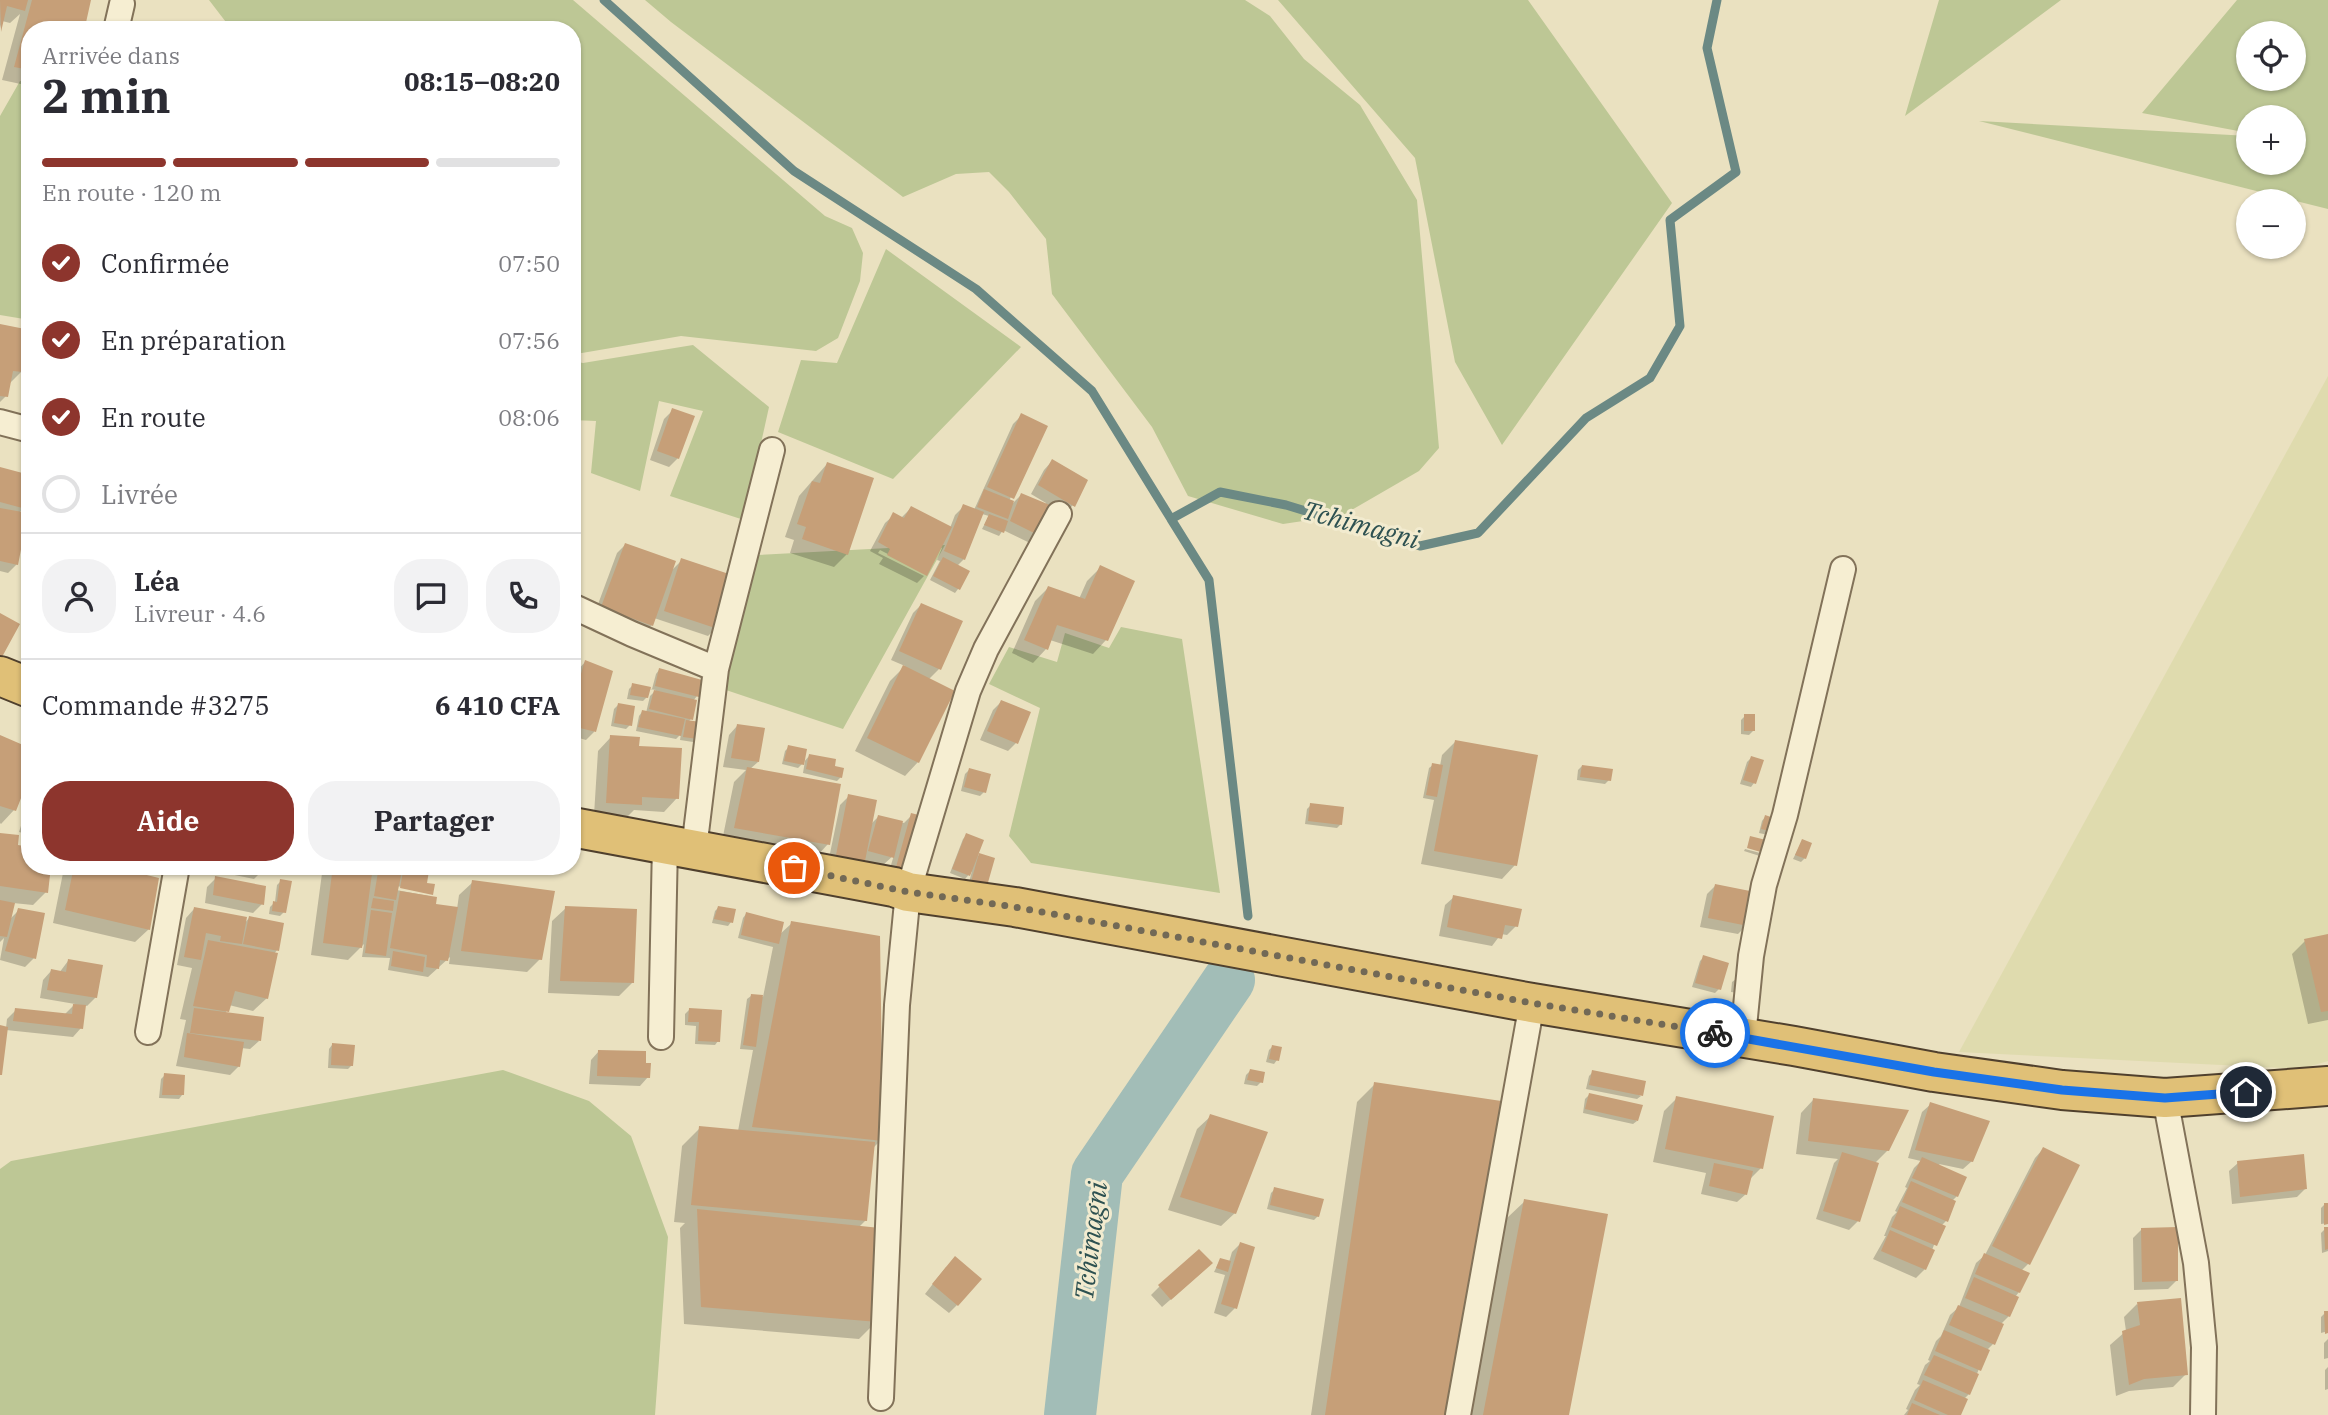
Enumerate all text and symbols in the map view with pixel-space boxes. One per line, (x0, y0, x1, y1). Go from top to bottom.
map controls (2236, 21, 2306, 259)
button: locate (2236, 21, 2306, 91)
text: Arrivée dans (42, 40, 180, 70)
text: 08:15–08:20 (404, 64, 560, 98)
text: 2 min (42, 66, 171, 126)
button: + (2236, 105, 2306, 175)
text: En route · 120 m (42, 177, 221, 207)
button: − (2236, 189, 2306, 259)
icon: check (42, 244, 80, 282)
text: Confirmée (101, 246, 230, 280)
text: 07:50 (498, 248, 560, 278)
icon: check (42, 321, 80, 359)
text: En préparation (101, 323, 286, 357)
text: 07:56 (498, 325, 560, 355)
icon: check (42, 398, 80, 436)
text: En route (101, 400, 206, 434)
text: 08:06 (498, 402, 560, 432)
text: Livrée (101, 477, 178, 511)
water label: Tchimagni (1299, 492, 1423, 556)
button: person (42, 559, 116, 633)
button: chat (394, 559, 468, 633)
button: phone (486, 559, 560, 633)
text: Léa (134, 564, 180, 598)
text: Livreur · 4.6 (134, 598, 266, 628)
text: Commande #3275 (42, 688, 270, 722)
text: 6 410 CFA (435, 688, 560, 722)
button: Aide (42, 781, 294, 861)
button: Partager (308, 781, 560, 861)
pin (764, 838, 824, 898)
icon: bag (775, 849, 813, 887)
courier (1680, 998, 1750, 1068)
icon: bike (1696, 1014, 1734, 1052)
pin (2216, 1062, 2276, 1122)
icon: home (2227, 1073, 2265, 1111)
water label: Tchimagni (1066, 1180, 1114, 1302)

